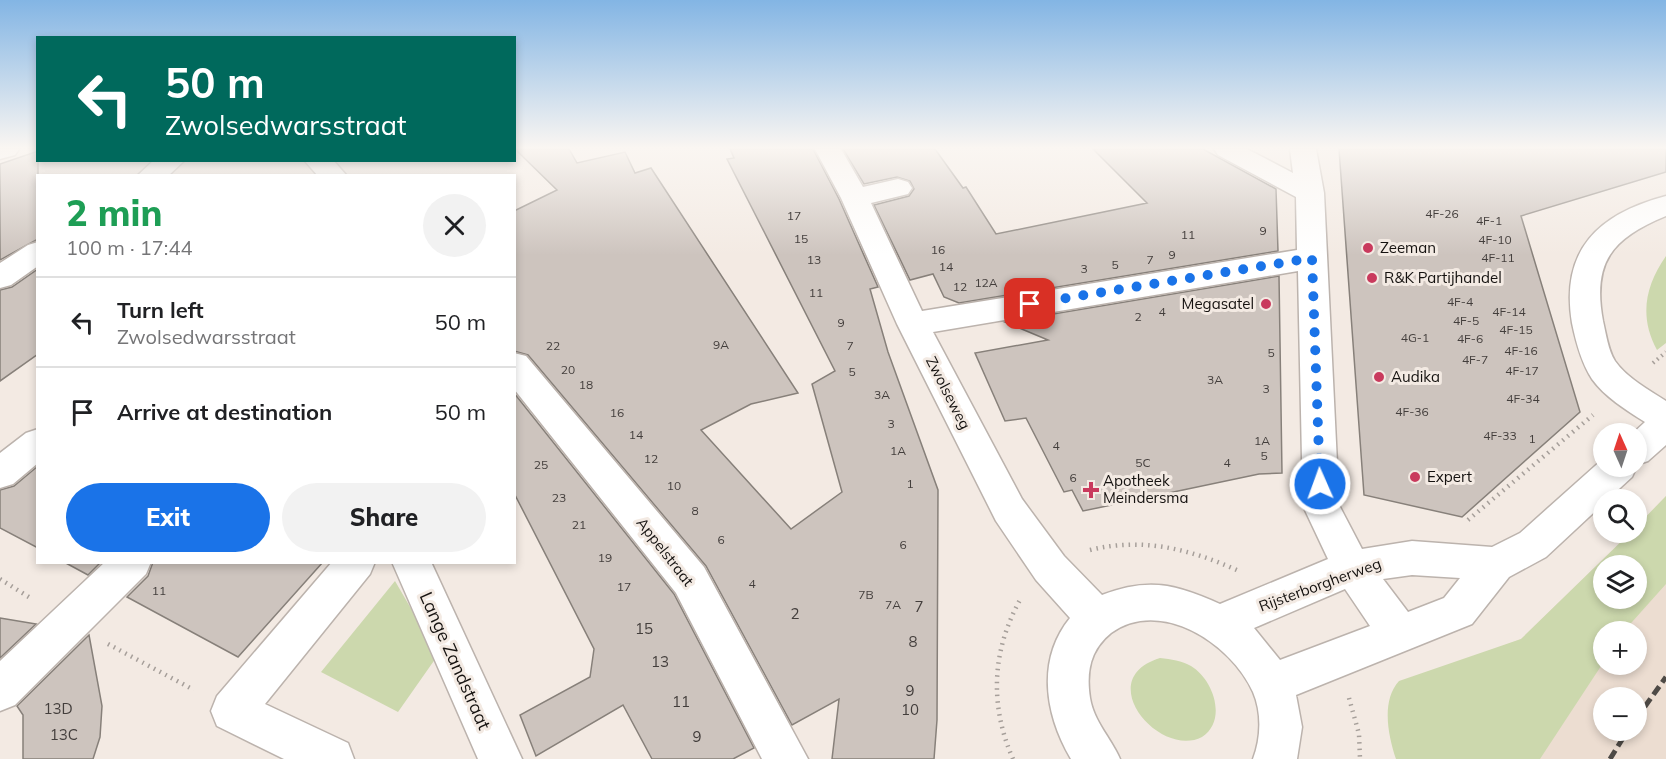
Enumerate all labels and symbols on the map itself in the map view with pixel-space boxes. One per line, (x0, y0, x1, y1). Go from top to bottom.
house number: 4F-26 (1425, 206, 1459, 221)
house number: 17 (787, 208, 801, 223)
house number: 4F-1 (1476, 213, 1502, 228)
house number: 9 (1259, 223, 1267, 238)
house number: 11 (1181, 227, 1195, 242)
house number: 15 (794, 231, 808, 246)
house number: 4F-10 (1478, 232, 1512, 247)
place label: Zeeman (1380, 238, 1436, 257)
marker: Zeeman (1361, 241, 1375, 255)
house number: 16 (931, 242, 945, 257)
house number: 9 (1168, 247, 1176, 262)
house number: 4F-11 (1481, 250, 1515, 265)
house number: 13 (807, 252, 821, 267)
house number: 7 (1146, 252, 1154, 267)
house number: 5 (1111, 257, 1119, 272)
house number: 14 (939, 259, 953, 274)
house number: 3 (1080, 261, 1088, 276)
place label: R&K Partijhandel (1384, 268, 1502, 287)
marker: R&K Partijhandel (1365, 271, 1379, 285)
house number: 12A (974, 275, 998, 290)
pin (1004, 278, 1055, 329)
house number: 12 (953, 279, 967, 294)
house number: 11 (809, 285, 823, 300)
place label: Megasatel (1182, 294, 1254, 313)
house number: 4F-4 (1447, 294, 1473, 309)
marker: Megasatel (1259, 297, 1273, 311)
house number: 4 (1158, 304, 1166, 319)
house number: 4F-14 (1492, 304, 1526, 319)
house number: 2 (1134, 309, 1142, 324)
house number: 4F-5 (1453, 313, 1479, 328)
house number: 9 (837, 315, 845, 330)
house number: 4F-15 (1499, 322, 1533, 337)
house number: 4G-1 (1401, 330, 1429, 345)
house number: 4F-6 (1457, 331, 1483, 346)
house number: 9A (713, 337, 729, 352)
house number: 22 (546, 338, 560, 353)
house number: 7 (846, 338, 854, 353)
house number: 4F-16 (1504, 343, 1538, 358)
house number: 5 (1267, 345, 1275, 360)
house number: 4F-7 (1462, 352, 1488, 367)
street label: Zwolseweg (922, 353, 975, 432)
house number: 20 (561, 362, 575, 377)
house number: 4F-17 (1505, 363, 1539, 378)
house number: 5 (848, 364, 856, 379)
place label: Audika (1391, 367, 1440, 386)
marker: Audika (1372, 370, 1386, 384)
house number: 3A (1207, 372, 1223, 387)
house number: 18 (579, 377, 593, 392)
house number: 3 (1262, 381, 1270, 396)
house number: 3A (874, 387, 890, 402)
house number: 4F-34 (1506, 391, 1540, 406)
house number: 4F-36 (1395, 404, 1429, 419)
house number: 16 (610, 405, 624, 420)
house number: 3 (887, 416, 895, 431)
north arrow (1593, 423, 1647, 477)
house number: 14 (629, 427, 643, 442)
house number: 4F-33 (1483, 428, 1517, 443)
house number: 1 (1528, 431, 1536, 446)
house number: 1A (1254, 433, 1270, 448)
house number: 4 (1052, 438, 1060, 453)
house number: 1A (890, 443, 906, 458)
house number: 5 (1260, 448, 1268, 463)
house number: 12 (644, 451, 658, 466)
position arrow (1288, 452, 1352, 516)
house number: 5C (1135, 455, 1151, 470)
house number: 4 (1223, 455, 1231, 470)
house number: 25 (534, 457, 548, 472)
place label: Expert (1427, 467, 1472, 486)
house number: 6 (1069, 470, 1077, 485)
marker: Expert (1408, 470, 1422, 484)
place label: Apotheek Meindersma (1103, 471, 1189, 507)
house number: 1 (906, 476, 914, 491)
house number: 10 (667, 478, 681, 493)
marker: Apotheek Meindersma (1084, 483, 1098, 497)
house number: 23 (552, 490, 566, 505)
house number: 8 (691, 503, 699, 518)
street label: Appelstraat (633, 514, 698, 590)
house number: 21 (572, 517, 586, 532)
house number: 6 (717, 532, 725, 547)
house number: 6 (899, 537, 907, 552)
house number: 19 (598, 550, 612, 565)
street label: Rijsterborgherweg (1256, 554, 1384, 615)
house number: 4 (748, 576, 756, 591)
house number: 17 (617, 579, 631, 594)
house number: 11 (152, 583, 166, 598)
house number: 7B (858, 587, 874, 602)
street label: Lange Zandstraat (415, 588, 496, 733)
house number: 7A (885, 597, 901, 612)
house number: 7 (914, 597, 924, 616)
house number: 2 (790, 604, 800, 623)
house number: 15 (635, 619, 653, 638)
house number: 8 (908, 632, 918, 651)
house number: 13 (651, 652, 669, 671)
house number: 9 (905, 681, 915, 700)
house number: 11 (672, 692, 690, 711)
house number: 13D (43, 699, 73, 718)
house number: 10 (901, 700, 919, 719)
house number: 13C (50, 725, 78, 744)
house number: 9 (692, 727, 702, 746)

